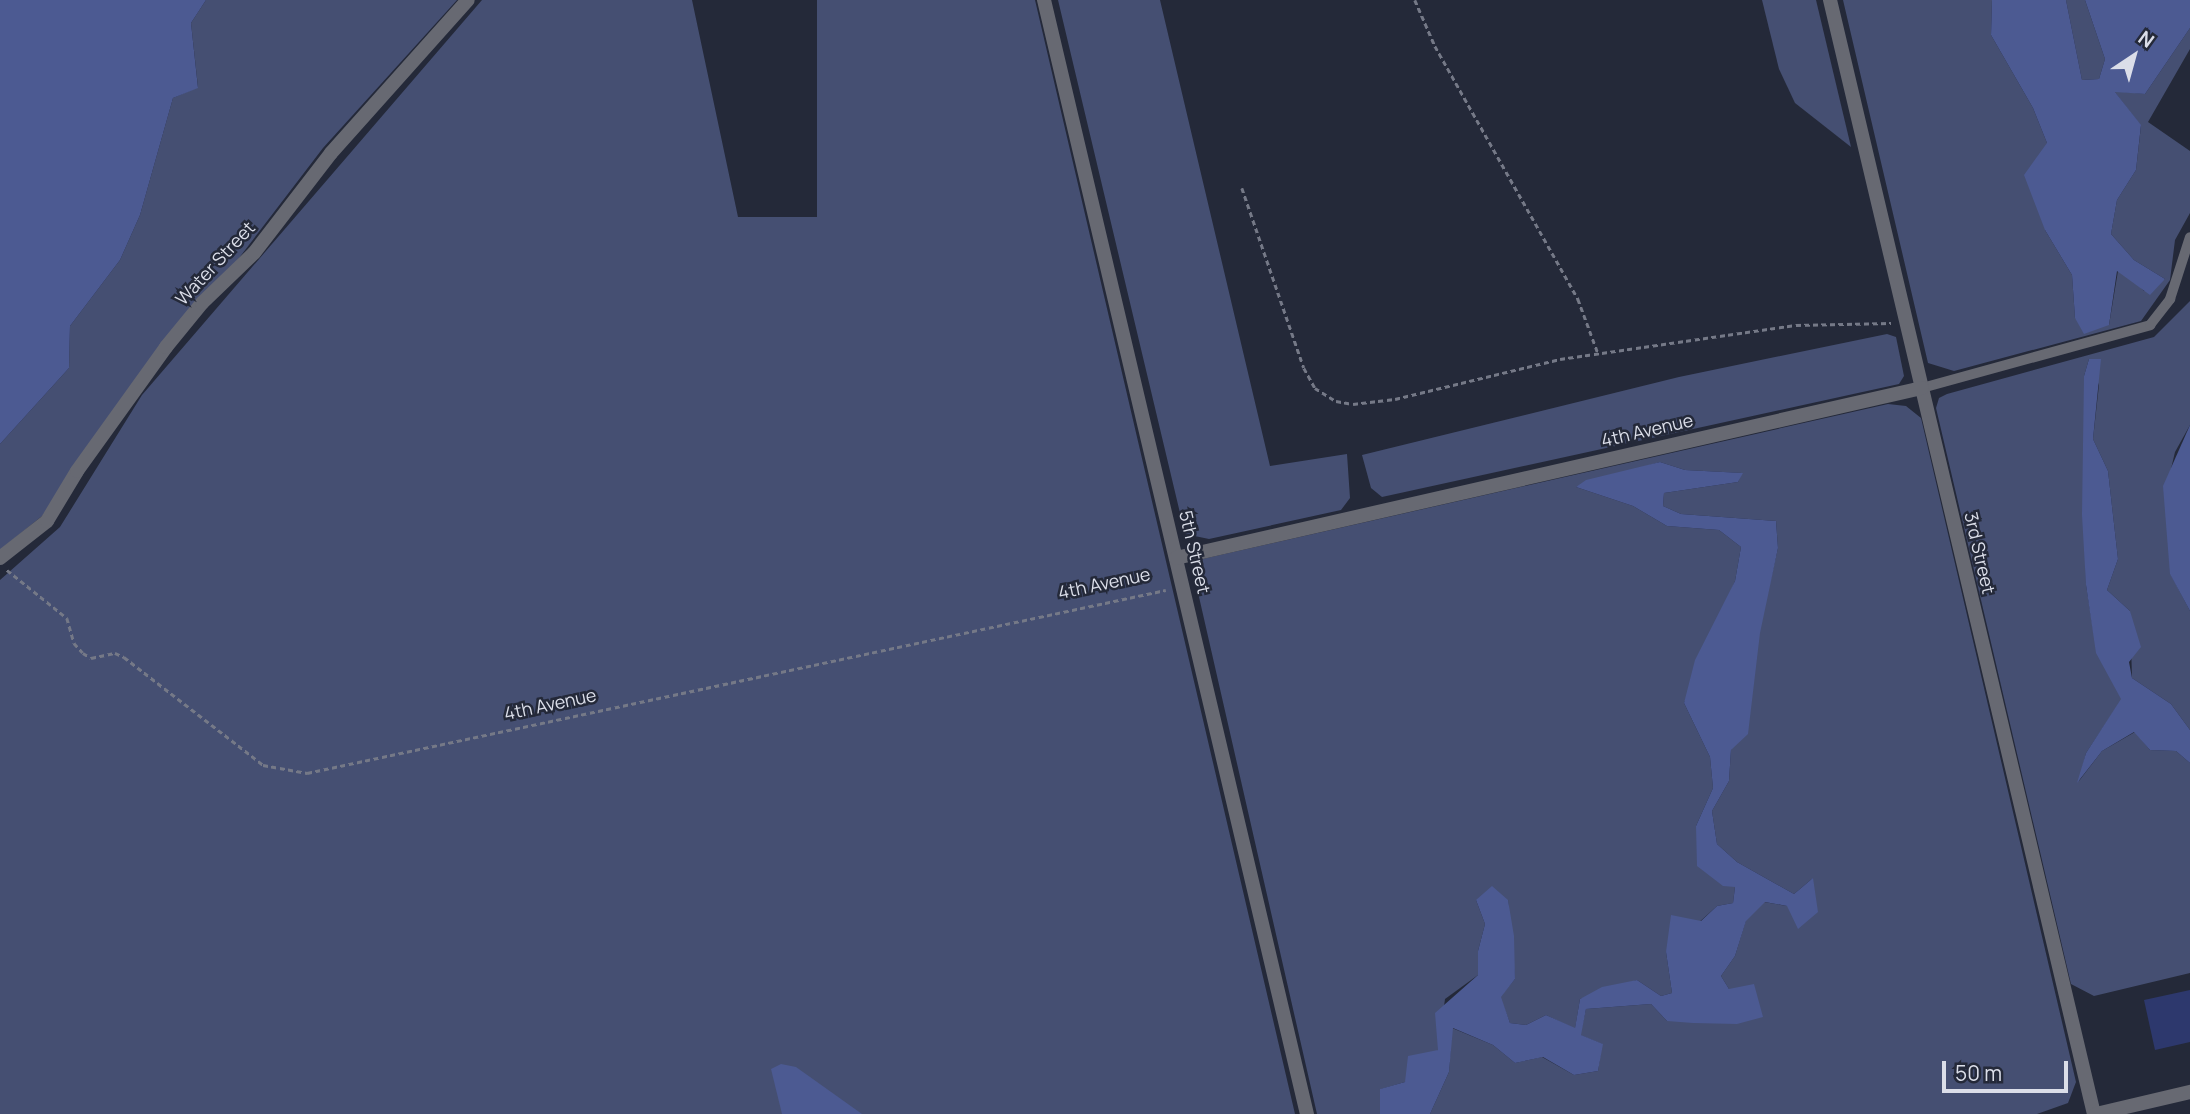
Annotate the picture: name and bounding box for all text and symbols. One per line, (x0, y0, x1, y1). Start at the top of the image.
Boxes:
north arrow (2099, 21, 2169, 91)
text: N (2133, 24, 2160, 54)
street label: Water Street (171, 217, 259, 309)
street label: 4th Avenue (1599, 409, 1695, 451)
street label: 5th Street (1175, 508, 1215, 596)
street label: 3rd Street (1960, 510, 2000, 596)
street label: 4th Avenue (1056, 563, 1152, 603)
street label: 4th Avenue (502, 684, 598, 724)
scale bar (1945, 1048, 2071, 1092)
text: 50 m (1955, 1059, 2002, 1087)

